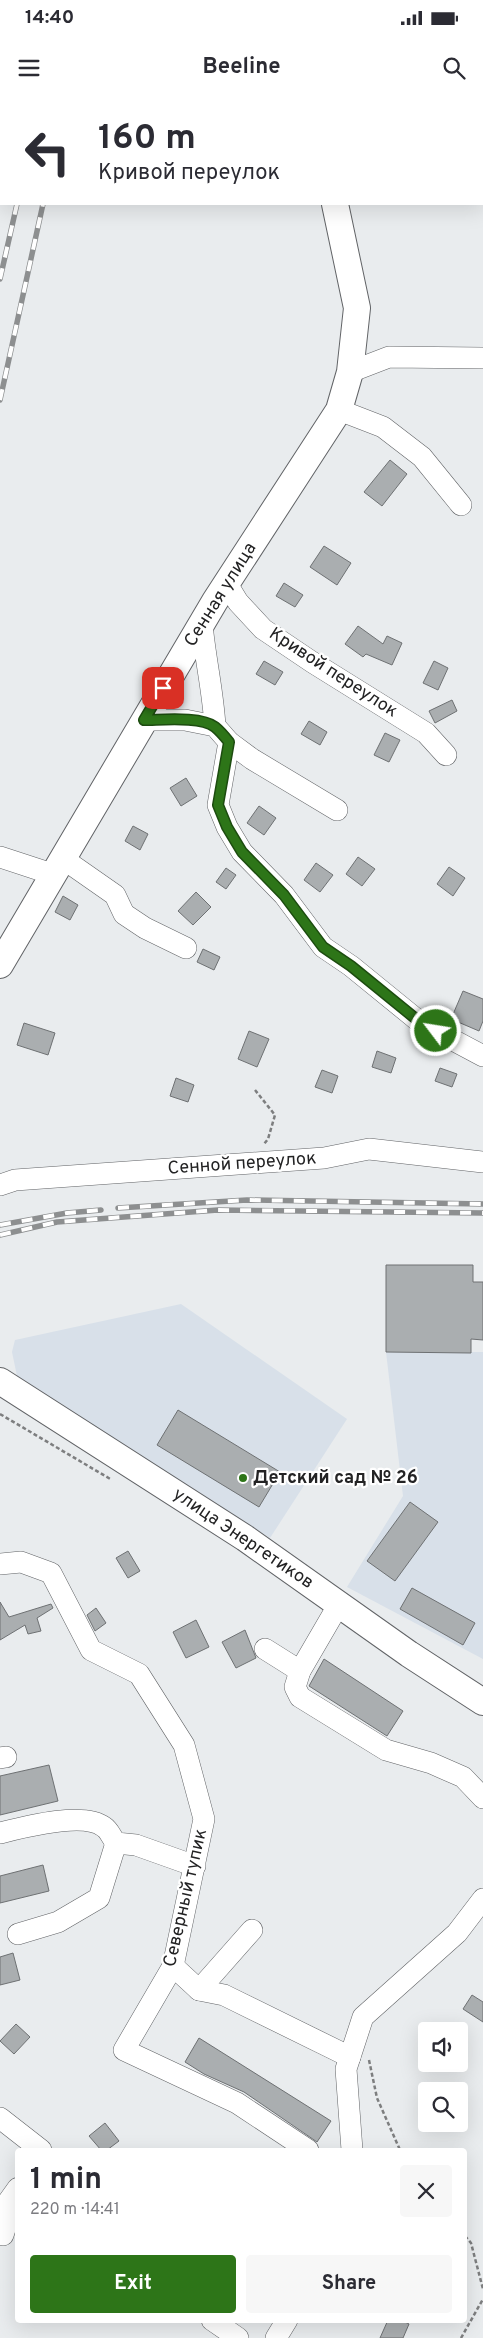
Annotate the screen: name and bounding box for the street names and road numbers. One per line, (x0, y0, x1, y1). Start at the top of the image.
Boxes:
street label: Сенная улица (180, 539, 262, 651)
street label: Кривой переулок (264, 623, 402, 723)
street label: Сенной переулок (167, 1147, 317, 1181)
street label: улица Энергетиков (168, 1483, 318, 1595)
street label: Северный тупик (159, 1827, 213, 1969)

